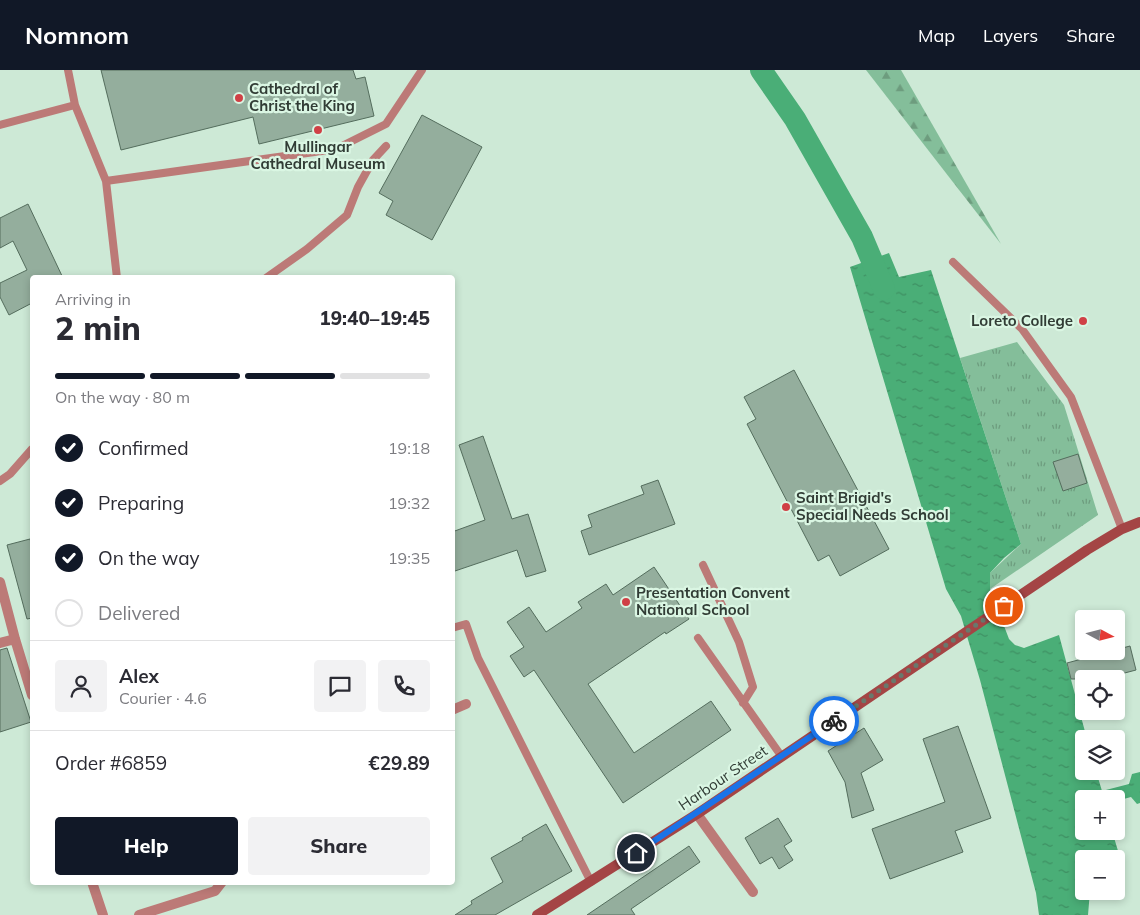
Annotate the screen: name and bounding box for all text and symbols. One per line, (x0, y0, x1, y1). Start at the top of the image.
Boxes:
text: Nomnom (25, 20, 129, 50)
text: Map (918, 24, 955, 47)
text: Layers (983, 24, 1038, 47)
text: Share (1066, 24, 1115, 47)
place label: Cathedral of Christ the King (249, 79, 355, 115)
marker: Cathedral of Christ the King (233, 92, 245, 104)
marker: Mullingar Cathedral Museum (312, 124, 324, 136)
place label: Mullingar Cathedral Museum (251, 137, 385, 173)
text: Arriving in (55, 289, 131, 309)
text: 19:40–19:45 (319, 306, 430, 330)
text: 2 min (55, 308, 141, 348)
place label: Loreto College (971, 311, 1073, 330)
marker: Loreto College (1077, 315, 1089, 327)
text: On the way · 80 m (55, 387, 190, 407)
icon: check (55, 434, 83, 462)
text: Confirmed (98, 436, 189, 460)
text: 19:18 (388, 438, 430, 458)
place label: Saint Brigid's Special Needs School (796, 488, 949, 524)
icon: check (55, 489, 83, 517)
text: Preparing (98, 491, 184, 515)
text: 19:32 (388, 493, 430, 513)
marker: Saint Brigid's Special Needs School (780, 501, 792, 513)
icon: check (55, 544, 83, 572)
text: On the way (98, 546, 200, 570)
text: 19:35 (388, 548, 430, 568)
place label: Presentation Convent National School (636, 583, 790, 619)
pin (983, 585, 1025, 627)
icon: bag (990, 592, 1018, 620)
marker: Presentation Convent National School (620, 596, 632, 608)
text: Delivered (98, 601, 180, 625)
north arrow (1075, 610, 1125, 660)
map controls (1075, 610, 1125, 900)
button: person (55, 660, 107, 712)
button: chat (314, 660, 366, 712)
button: phone (378, 660, 430, 712)
text: Alex (119, 664, 159, 688)
button: locate (1075, 670, 1125, 720)
text: Courier · 4.6 (119, 688, 207, 708)
courier (809, 696, 859, 746)
icon: bike (820, 707, 848, 735)
button: layers (1075, 730, 1125, 780)
street label: Harbour Street (675, 741, 771, 814)
text: Order #6859 (55, 751, 167, 775)
text: €29.89 (368, 751, 430, 775)
button: + (1075, 790, 1125, 840)
button: Help (55, 817, 238, 875)
button: Share (248, 817, 430, 875)
pin (615, 832, 657, 874)
icon: home (622, 839, 650, 867)
button: − (1075, 850, 1125, 900)

